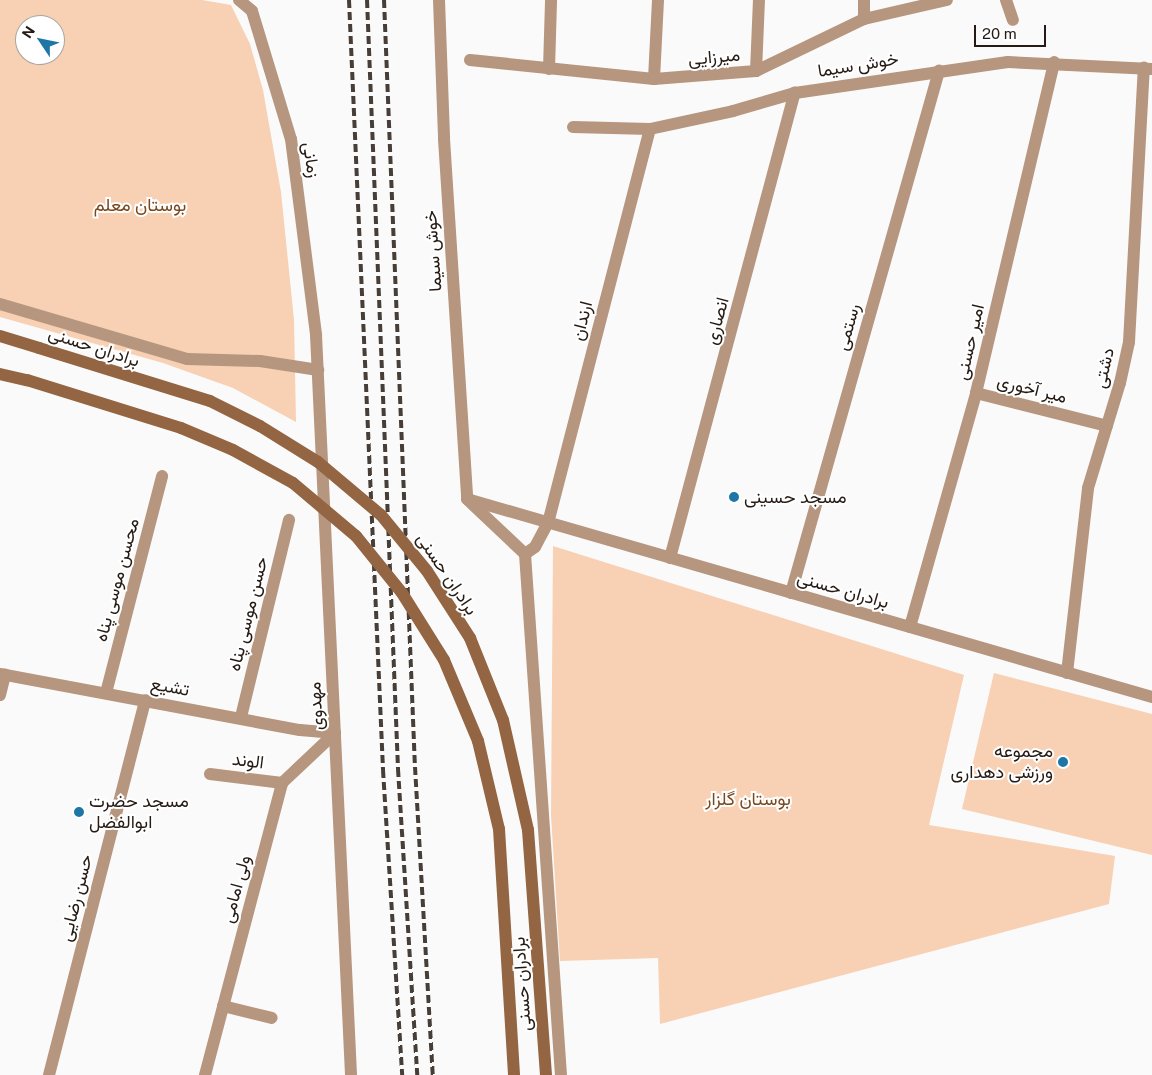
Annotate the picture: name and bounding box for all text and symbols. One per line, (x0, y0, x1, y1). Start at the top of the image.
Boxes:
north arrow (15, 15, 65, 65)
scale bar (977, 15, 1050, 47)
text: N (19, 23, 38, 41)
text: 20 m (982, 25, 1017, 42)
street label: میرزایی (687, 44, 741, 70)
street label: خوش سیما (816, 48, 900, 82)
street label: زمانی (298, 141, 324, 179)
park label: بوستان معلم (94, 194, 186, 216)
street label: خوش سیما (419, 210, 447, 292)
street label: انصاری (700, 295, 734, 347)
street label: ارندان (567, 299, 597, 343)
street label: رستمی (831, 301, 865, 353)
street label: امیر حسنی (951, 302, 989, 382)
street label: برادران حسنی (46, 322, 142, 372)
street label: دشتی (1089, 346, 1119, 390)
street label: میر آخوری (995, 370, 1069, 408)
place label: مسجد حسینی (744, 486, 847, 508)
marker: مسجد حسینی (728, 491, 740, 503)
street label: محسن موسی پناه (90, 516, 144, 644)
street label: برادران حسنی (412, 529, 482, 619)
street label: حسن موسی پناه (223, 555, 273, 673)
street label: برادران حسنی (795, 567, 891, 613)
street label: تشیع (149, 673, 191, 701)
street label: مهدوی (304, 681, 328, 731)
place label: مجموعه ورزشی دهداری (950, 741, 1053, 784)
street label: الوند (231, 748, 265, 774)
marker: مجموعه ورزشی دهداری (1057, 756, 1069, 768)
park label: بوستان گلزار (705, 788, 791, 810)
place label: مسجد حضرت ابوالفضل (89, 791, 189, 834)
marker: مسجد حضرت ابوالفضل (73, 806, 85, 818)
street label: حسن رضایی (55, 852, 97, 944)
street label: ولی امامی (217, 853, 255, 925)
street label: برادران حسنی (508, 936, 536, 1032)

